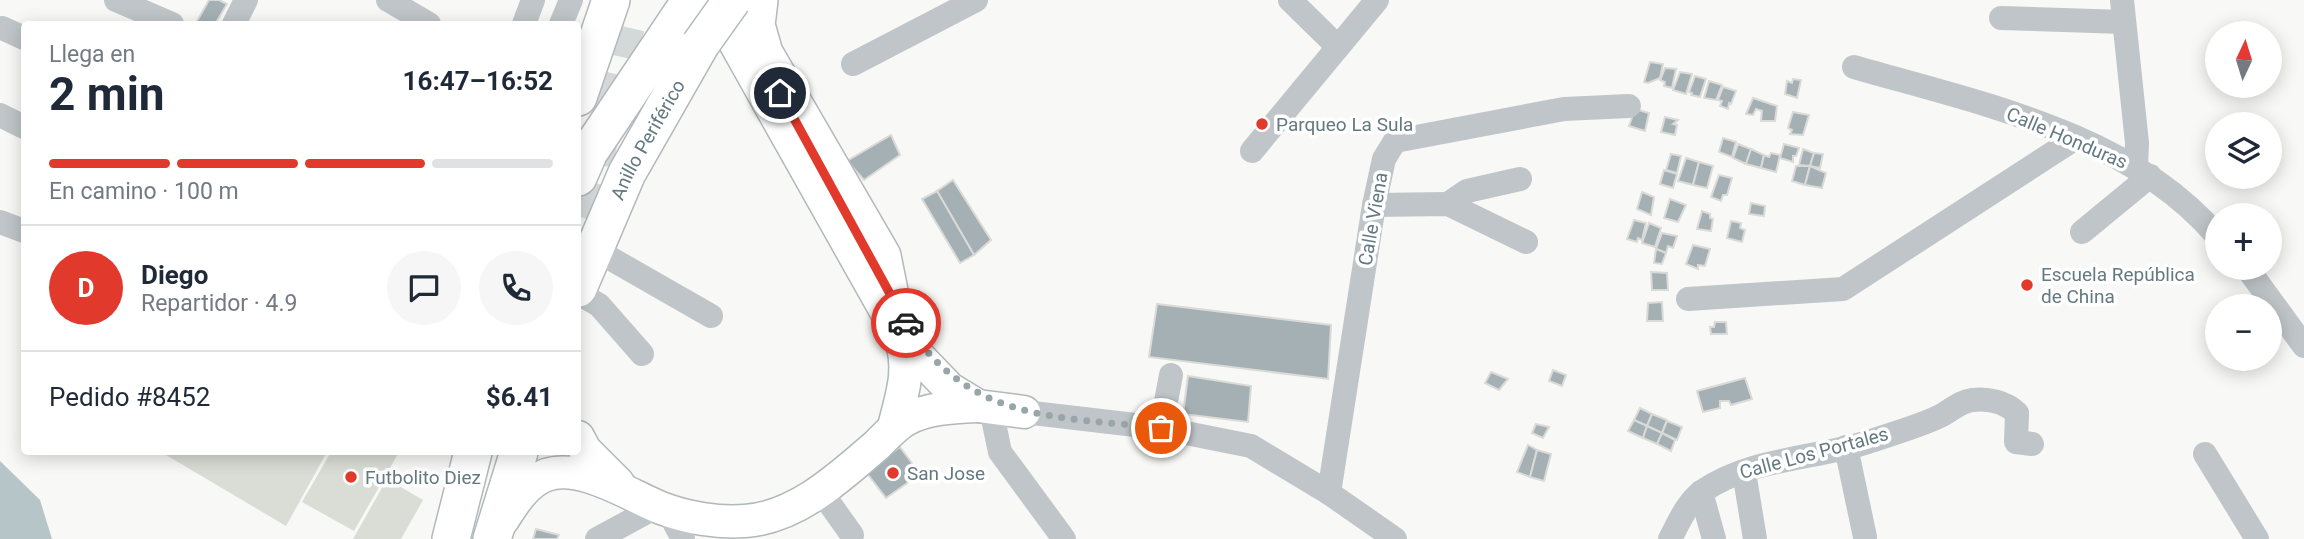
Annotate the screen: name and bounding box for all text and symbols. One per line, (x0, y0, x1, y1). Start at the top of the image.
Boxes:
north arrow (2205, 21, 2282, 98)
map controls (2205, 21, 2282, 371)
text: Llega en (49, 41, 135, 68)
pin (750, 63, 810, 123)
text: 16:47–16:52 (403, 66, 553, 96)
text: 2 min (49, 67, 165, 121)
icon: home (761, 74, 799, 112)
street label: Anillo Periférico (605, 75, 689, 203)
street label: Calle Honduras (2003, 102, 2131, 174)
button: layers (2205, 112, 2282, 189)
place label: Parqueo La Sula (1276, 113, 1413, 136)
marker: Parqueo La Sula (1254, 116, 1270, 132)
street label: Calle Viena (1353, 171, 1393, 267)
text: En camino · 100 m (49, 178, 239, 205)
button: + (2205, 203, 2282, 280)
button: chat (387, 251, 461, 325)
button: phone (479, 251, 553, 325)
text: Diego (141, 260, 208, 290)
place label: Escuela República de China (2041, 263, 2195, 308)
text: D (78, 273, 94, 303)
marker: Escuela República de China (2019, 277, 2035, 293)
courier (871, 288, 941, 358)
text: Repartidor · 4.9 (141, 290, 298, 317)
button: − (2205, 294, 2282, 371)
icon: car (887, 304, 925, 342)
text: Pedido #8452 (49, 382, 210, 412)
text: $6.41 (486, 382, 553, 412)
pin (1131, 398, 1191, 458)
icon: bag (1142, 409, 1180, 447)
street label: Calle Los Portales (1737, 422, 1891, 484)
place label: San Jose (907, 462, 985, 485)
marker: San Jose (885, 465, 901, 481)
place label: Futbolito Diez (365, 466, 481, 489)
marker: Futbolito Diez (343, 469, 359, 485)

